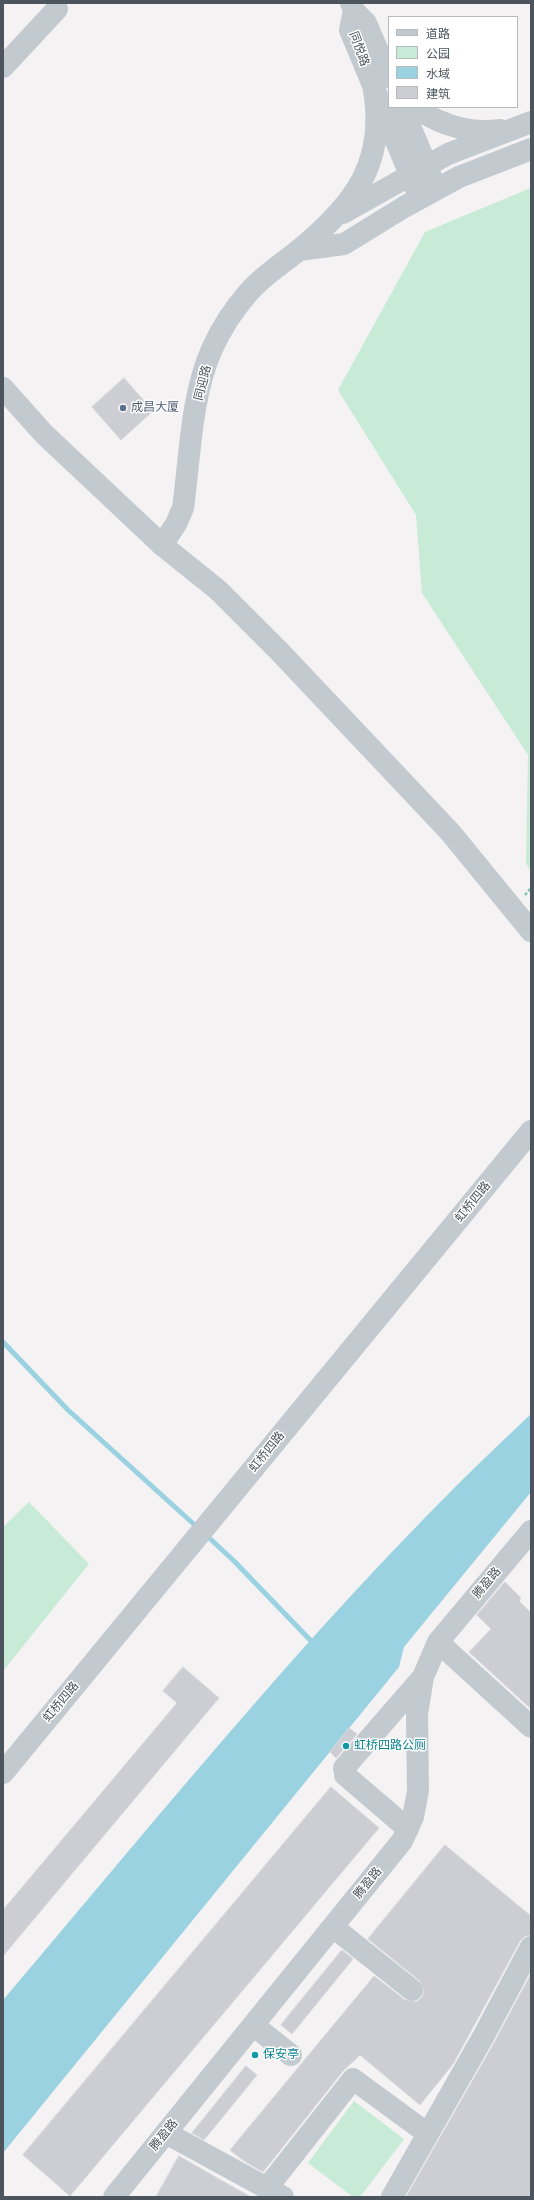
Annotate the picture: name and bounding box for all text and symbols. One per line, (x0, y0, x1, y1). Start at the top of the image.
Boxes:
legend (388, 16, 518, 108)
text: 道路 (426, 26, 450, 41)
street label: 同悦路 (346, 30, 372, 68)
text: 公园 (426, 46, 450, 61)
text: 水域 (426, 66, 450, 81)
text: 建筑 (426, 86, 450, 101)
street label: 同迎路 (192, 364, 214, 402)
place label: 成昌大厦 (131, 401, 179, 415)
marker: 成昌大厦 (118, 403, 128, 413)
street label: 虹桥四路 (452, 1179, 494, 1225)
street label: 虹桥四路 (246, 1429, 288, 1475)
street label: 腾盈路 (470, 1565, 504, 1601)
street label: 虹桥四路 (40, 1679, 82, 1725)
place label: 虹桥四路公厕 (354, 1739, 426, 1753)
marker: 虹桥四路公厕 (341, 1741, 351, 1751)
street label: 腾盈路 (351, 1864, 385, 1902)
place label: 保安亭 (263, 2048, 299, 2062)
marker: 保安亭 (250, 2050, 260, 2060)
street label: 腾盈路 (147, 2116, 181, 2154)

